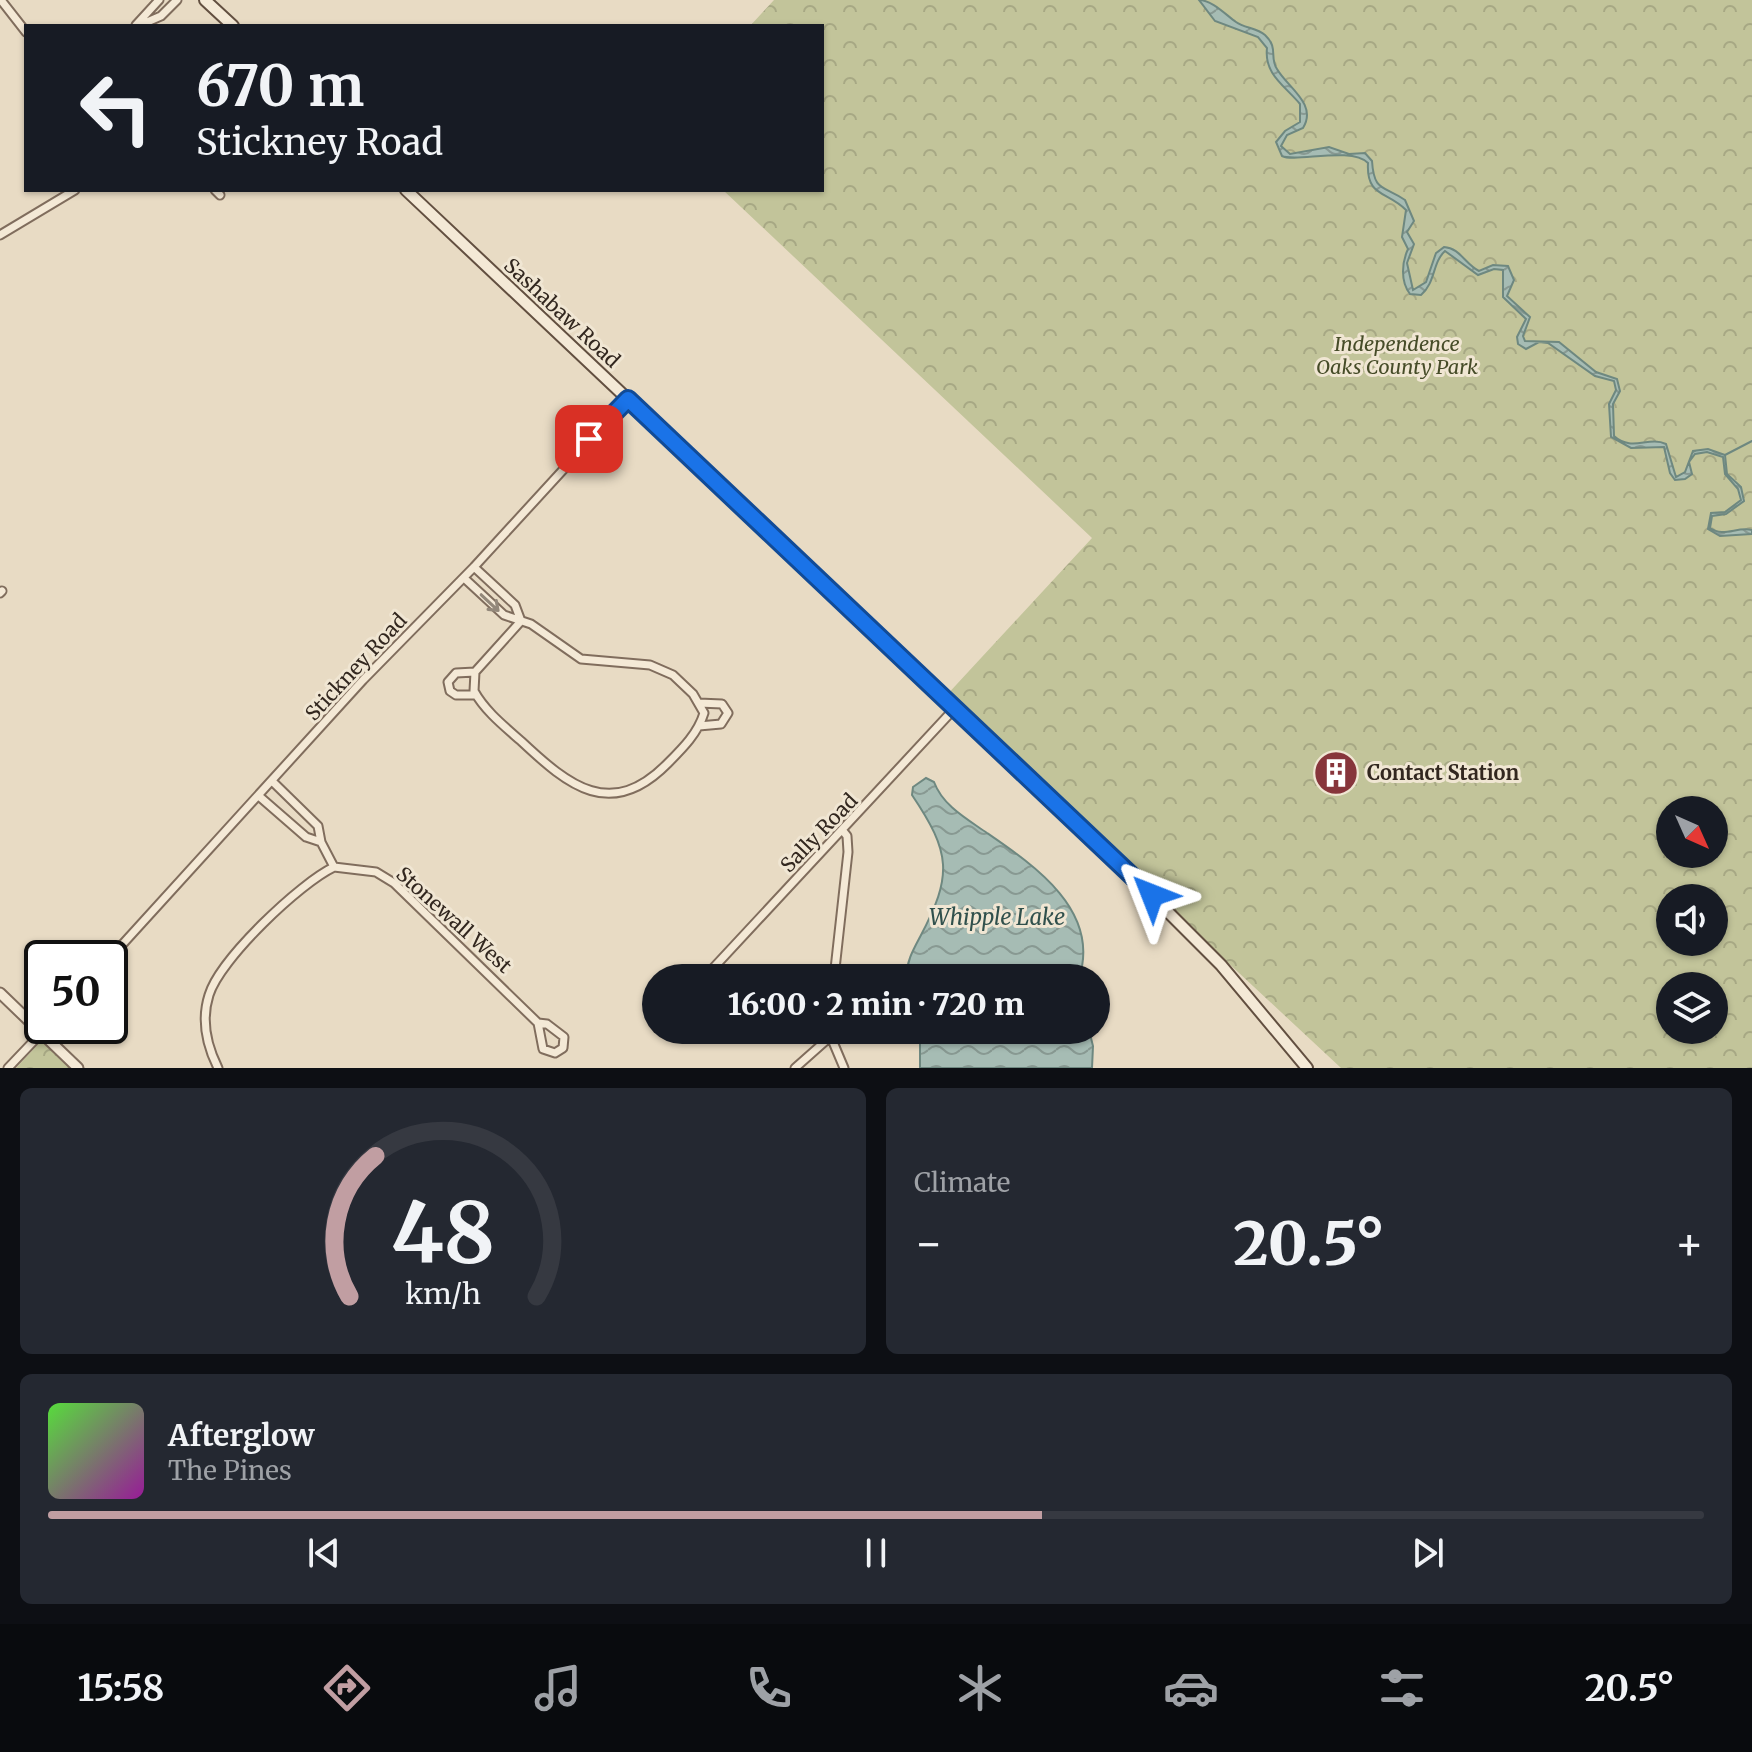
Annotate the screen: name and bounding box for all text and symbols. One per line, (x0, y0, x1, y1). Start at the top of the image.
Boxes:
text: 670 m (196, 51, 364, 121)
icon: left (64, 56, 168, 160)
text: Stickney Road (196, 120, 443, 165)
street label: Sashabaw Road (499, 253, 625, 373)
park label: Independence Oaks County Park (1316, 331, 1478, 379)
pin (555, 405, 623, 473)
icon: arrive (567, 417, 611, 461)
one-way arrow (480, 593, 500, 611)
street label: Stickney Road (300, 608, 412, 725)
building icon: Contact Station (1312, 749, 1360, 797)
place label: Contact Station (1367, 760, 1519, 785)
street label: Sally Road (775, 788, 862, 877)
north arrow (1656, 796, 1728, 868)
map controls (1656, 796, 1728, 1044)
position arrow (1110, 853, 1194, 937)
street label: Stonewall West (391, 861, 517, 978)
button: sound (1656, 884, 1728, 956)
water label: Whipple Lake (929, 903, 1065, 931)
speed limit sign: 50 (24, 940, 128, 1044)
button: layers (1656, 972, 1728, 1044)
text: 16:00 · 2 min · 720 m (728, 985, 1024, 1023)
text: Climate (914, 1166, 1010, 1199)
text: 48 (391, 1181, 495, 1286)
text: 20.5° (1233, 1206, 1385, 1281)
text: − (914, 1216, 943, 1271)
text: + (1675, 1216, 1704, 1271)
text: km/h (405, 1276, 481, 1312)
text: Afterglow (168, 1416, 315, 1454)
text: The Pines (168, 1454, 292, 1487)
icon: previous (302, 1531, 346, 1575)
icon: pause (854, 1531, 898, 1575)
icon: next (1406, 1531, 1450, 1575)
icon: directions (319, 1660, 375, 1716)
icon: music (530, 1660, 586, 1716)
icon: phone (741, 1660, 797, 1716)
icon: climate (952, 1660, 1008, 1716)
icon: car (1163, 1660, 1219, 1716)
icon: filters (1374, 1660, 1430, 1716)
text: 15:58 (77, 1666, 164, 1711)
text: 20.5° (1585, 1666, 1675, 1711)

